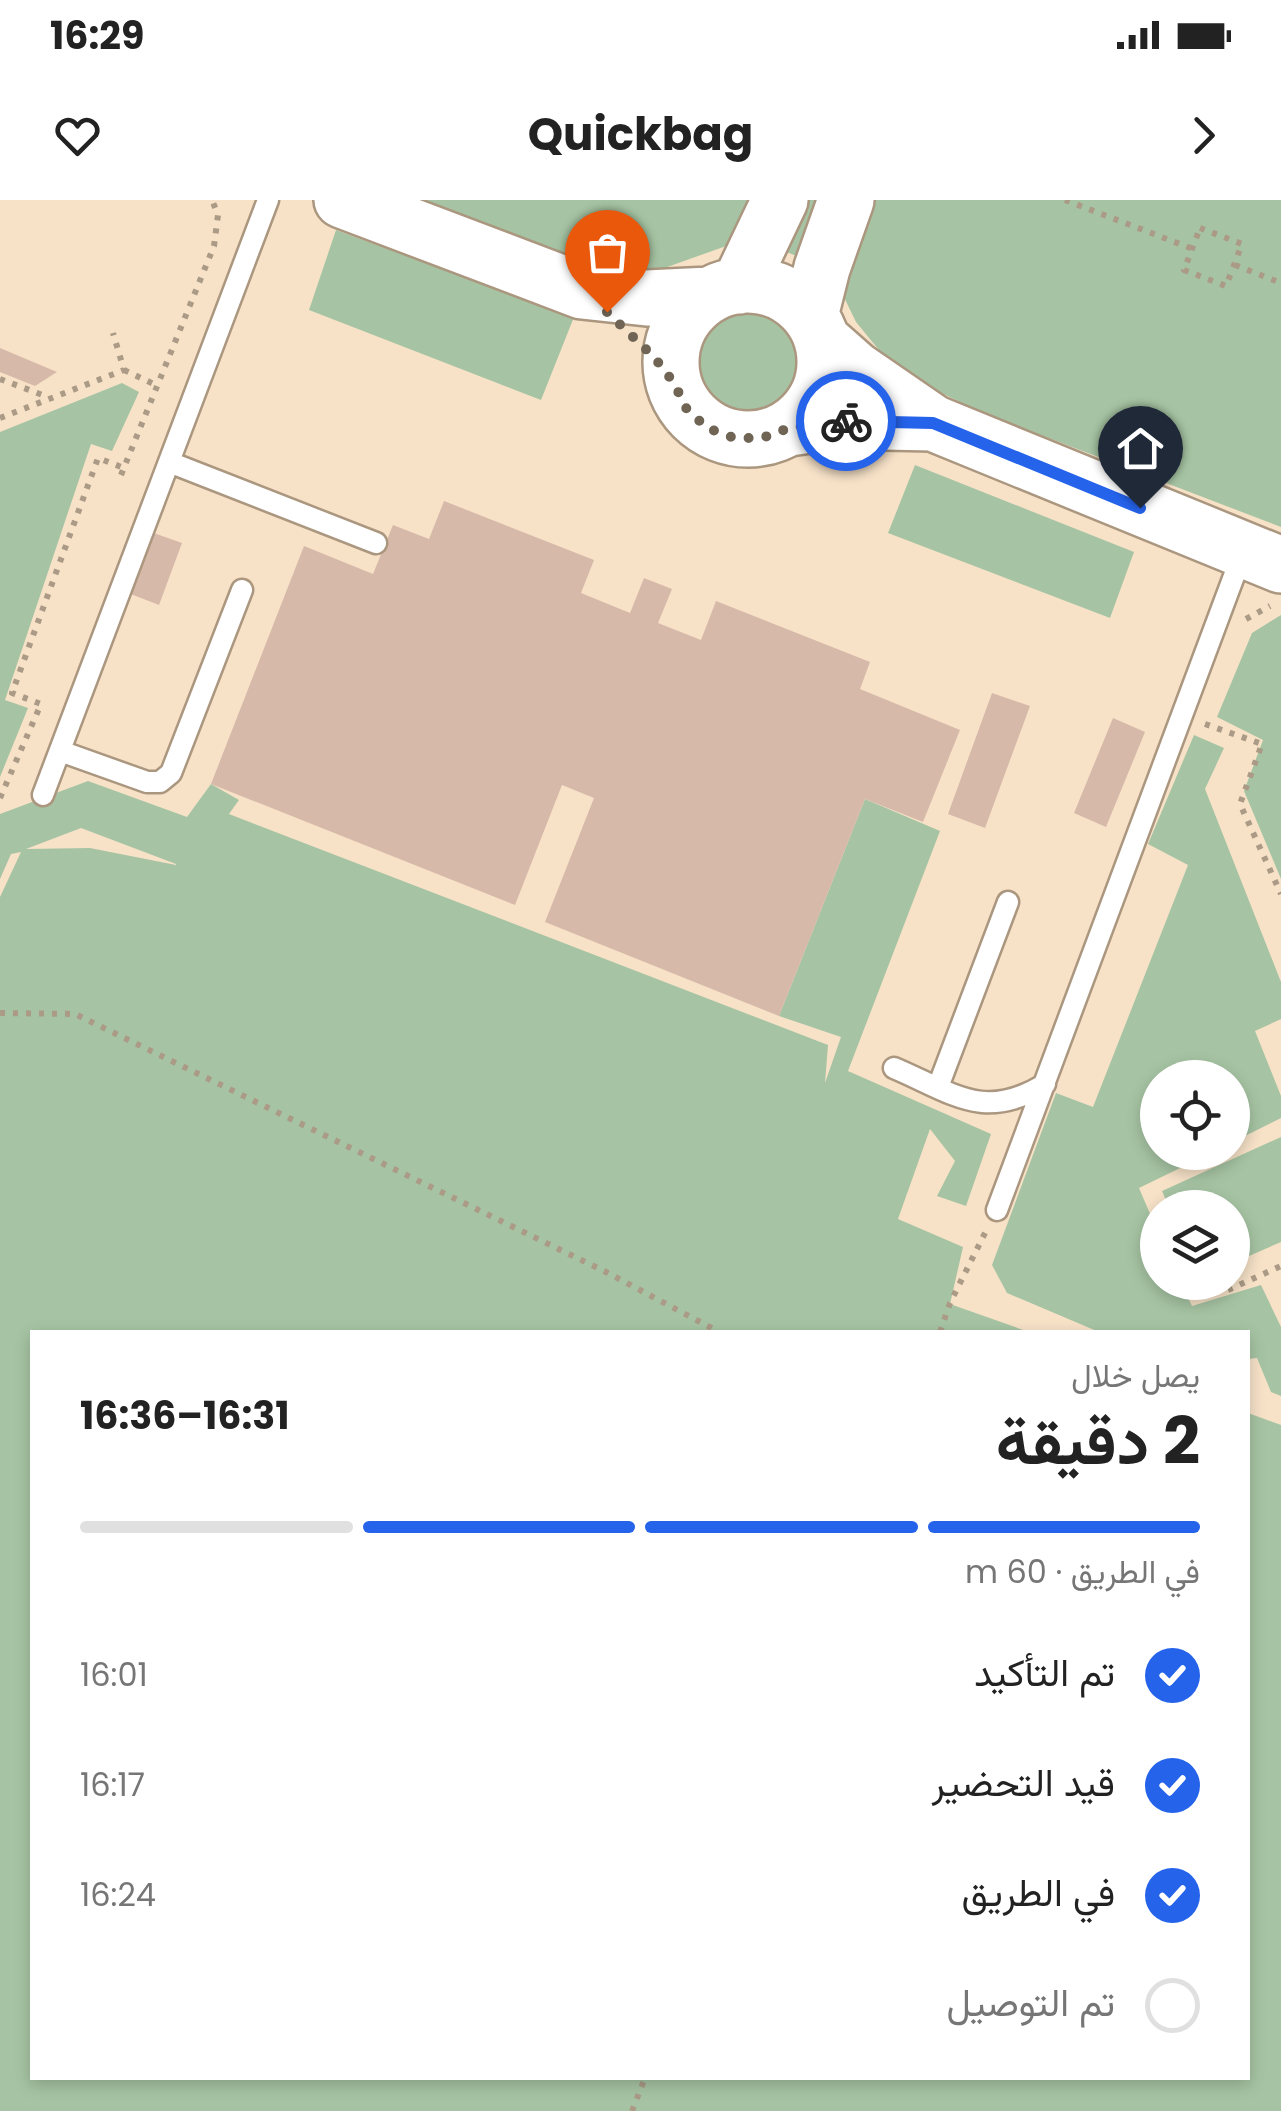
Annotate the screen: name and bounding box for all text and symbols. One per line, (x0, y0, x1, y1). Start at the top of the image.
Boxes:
text: 16:29 (50, 9, 144, 62)
text: Quickbag (528, 103, 753, 166)
icon: heart (50, 108, 105, 163)
icon: forward (1176, 108, 1231, 163)
pin (565, 210, 650, 313)
icon: bag (580, 225, 635, 280)
courier (796, 371, 896, 471)
icon: bike (819, 394, 874, 449)
pin (1098, 406, 1183, 509)
icon: home (1113, 421, 1168, 476)
map controls (1140, 1060, 1250, 1300)
button: locate (1140, 1060, 1250, 1170)
button: layers (1140, 1190, 1250, 1300)
text: يصل خلال (1071, 1353, 1200, 1398)
text: 16:31–16:36 (80, 1389, 289, 1442)
text: 2 دقيقة (996, 1396, 1200, 1487)
text: في الطريق · 60 m (965, 1549, 1200, 1594)
text: تم التأكيد (974, 1646, 1115, 1699)
icon: check (1145, 1648, 1200, 1703)
text: 16:01 (80, 1652, 148, 1697)
text: قيد التحضير (932, 1756, 1115, 1809)
icon: check (1145, 1758, 1200, 1813)
text: 16:17 (80, 1762, 145, 1807)
text: في الطريق (962, 1866, 1115, 1919)
icon: check (1145, 1868, 1200, 1923)
text: 16:24 (80, 1872, 156, 1917)
text: تم التوصيل (947, 1976, 1115, 2029)

